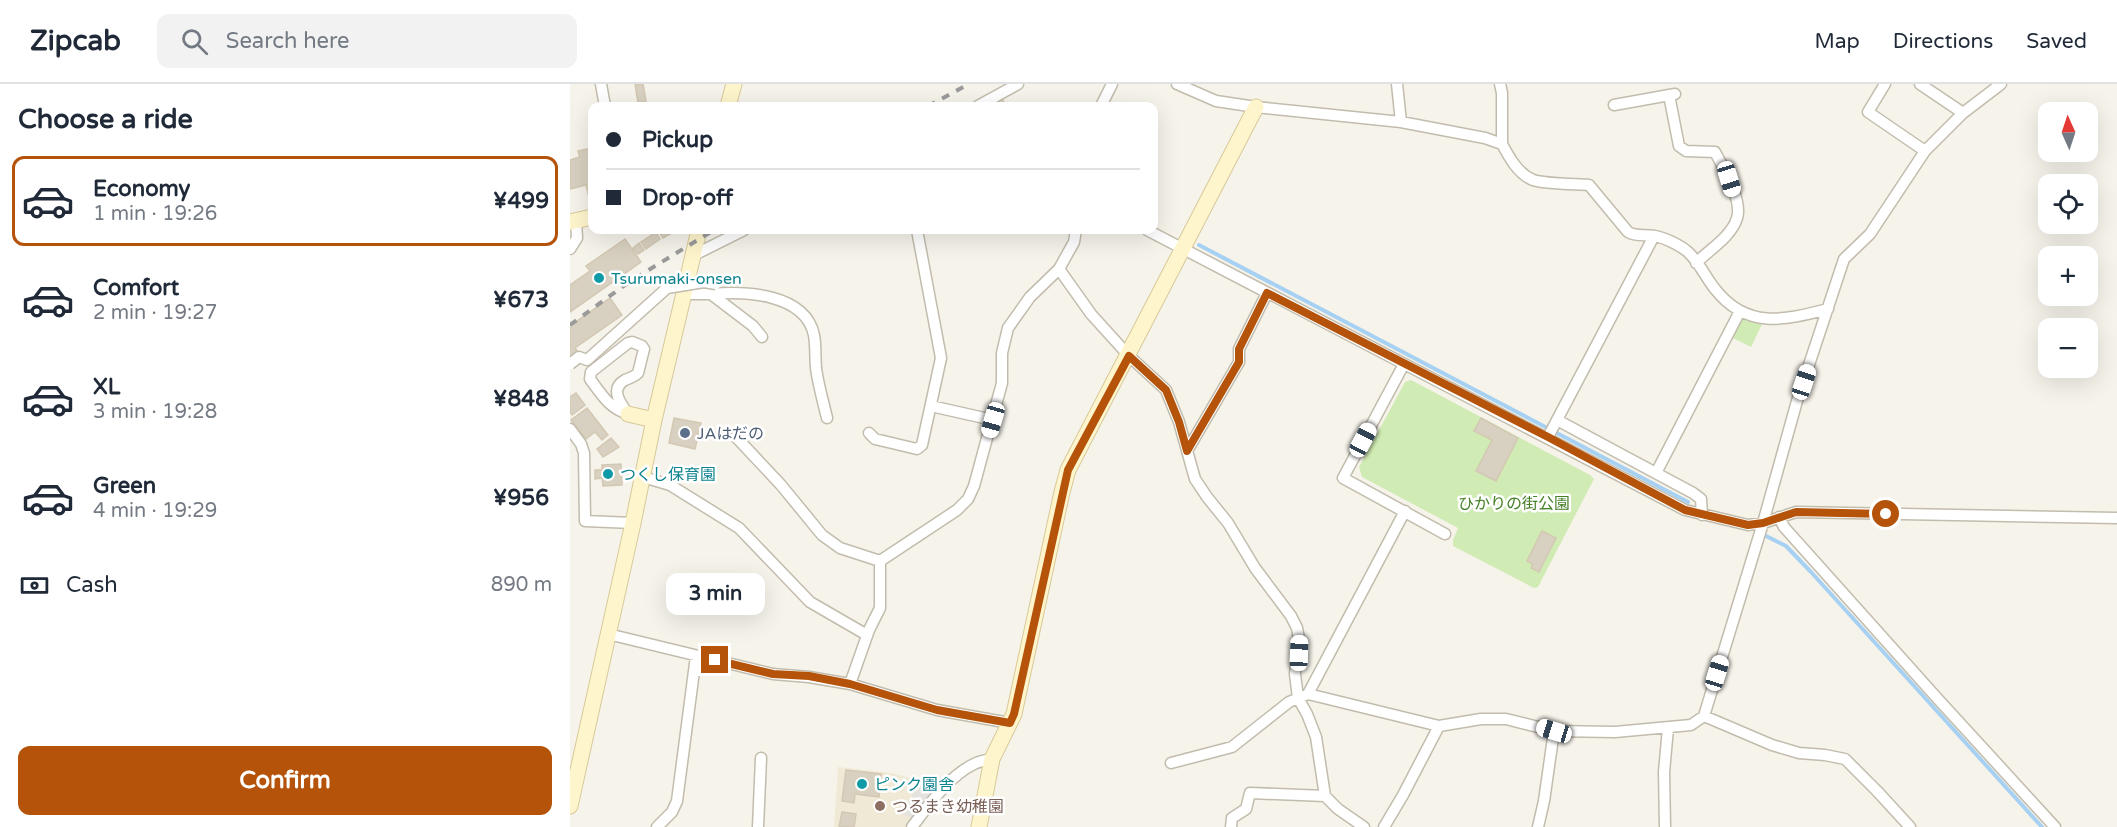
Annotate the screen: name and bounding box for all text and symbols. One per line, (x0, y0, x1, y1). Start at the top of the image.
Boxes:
search box (157, 14, 577, 68)
text: Zipcab (30, 24, 121, 58)
icon: search (178, 25, 211, 58)
text: Search here (226, 28, 350, 54)
text: Map (1814, 29, 1860, 54)
text: Directions (1893, 29, 1993, 54)
text: Saved (2026, 29, 2087, 54)
north arrow (2038, 102, 2098, 162)
map controls (2038, 102, 2098, 378)
text: Choose a ride (18, 103, 193, 136)
text: Pickup (642, 127, 713, 153)
car (1715, 159, 1743, 199)
icon: car (21, 174, 75, 228)
button: locate (2038, 174, 2098, 234)
text: Economy (93, 176, 190, 202)
text: Drop-off (642, 185, 733, 211)
text: ¥499 (493, 188, 549, 214)
text: 1 min · 19:26 (93, 202, 217, 226)
button: + (2038, 246, 2098, 306)
place label: Tsurumaki-onsen (611, 269, 742, 289)
marker: Tsurumaki-onsen (592, 271, 606, 285)
icon: car (21, 273, 75, 327)
text: Comfort (93, 275, 179, 301)
text: ¥673 (493, 287, 549, 313)
text: 2 min · 19:27 (93, 301, 217, 325)
button: − (2038, 318, 2098, 378)
car (1790, 362, 1818, 402)
icon: car (21, 372, 75, 426)
text: XL (93, 374, 120, 400)
text: ¥848 (493, 386, 549, 412)
text: 3 min · 19:28 (93, 400, 217, 424)
car (979, 400, 1007, 440)
car (1347, 420, 1379, 460)
place label: JAはだの (697, 424, 764, 444)
marker: JAはだの (678, 426, 692, 440)
place label: つくし保育園 (620, 465, 716, 485)
marker: つくし保育園 (601, 467, 615, 481)
icon: car (21, 471, 75, 525)
text: Green (93, 473, 156, 499)
text: ¥956 (493, 485, 549, 511)
park label: ひかりの街公園 (1458, 494, 1570, 514)
text: 4 min · 19:29 (93, 499, 217, 523)
route start (1872, 500, 1899, 527)
icon: cash (18, 569, 51, 602)
text: Cash (66, 572, 118, 598)
text: 890 m (491, 573, 552, 597)
callout: 3 min (666, 573, 765, 615)
text: 3 min (689, 582, 742, 606)
car (1289, 635, 1309, 671)
route end (701, 646, 728, 673)
car (1703, 653, 1731, 693)
car (1534, 717, 1574, 745)
button: Confirm (18, 746, 552, 815)
place label: ピンク園舎 (874, 775, 954, 795)
marker: ピンク園舎 (855, 777, 869, 791)
place label: つるまき幼稚園 (892, 797, 1004, 817)
marker: つるまき幼稚園 (873, 799, 887, 813)

